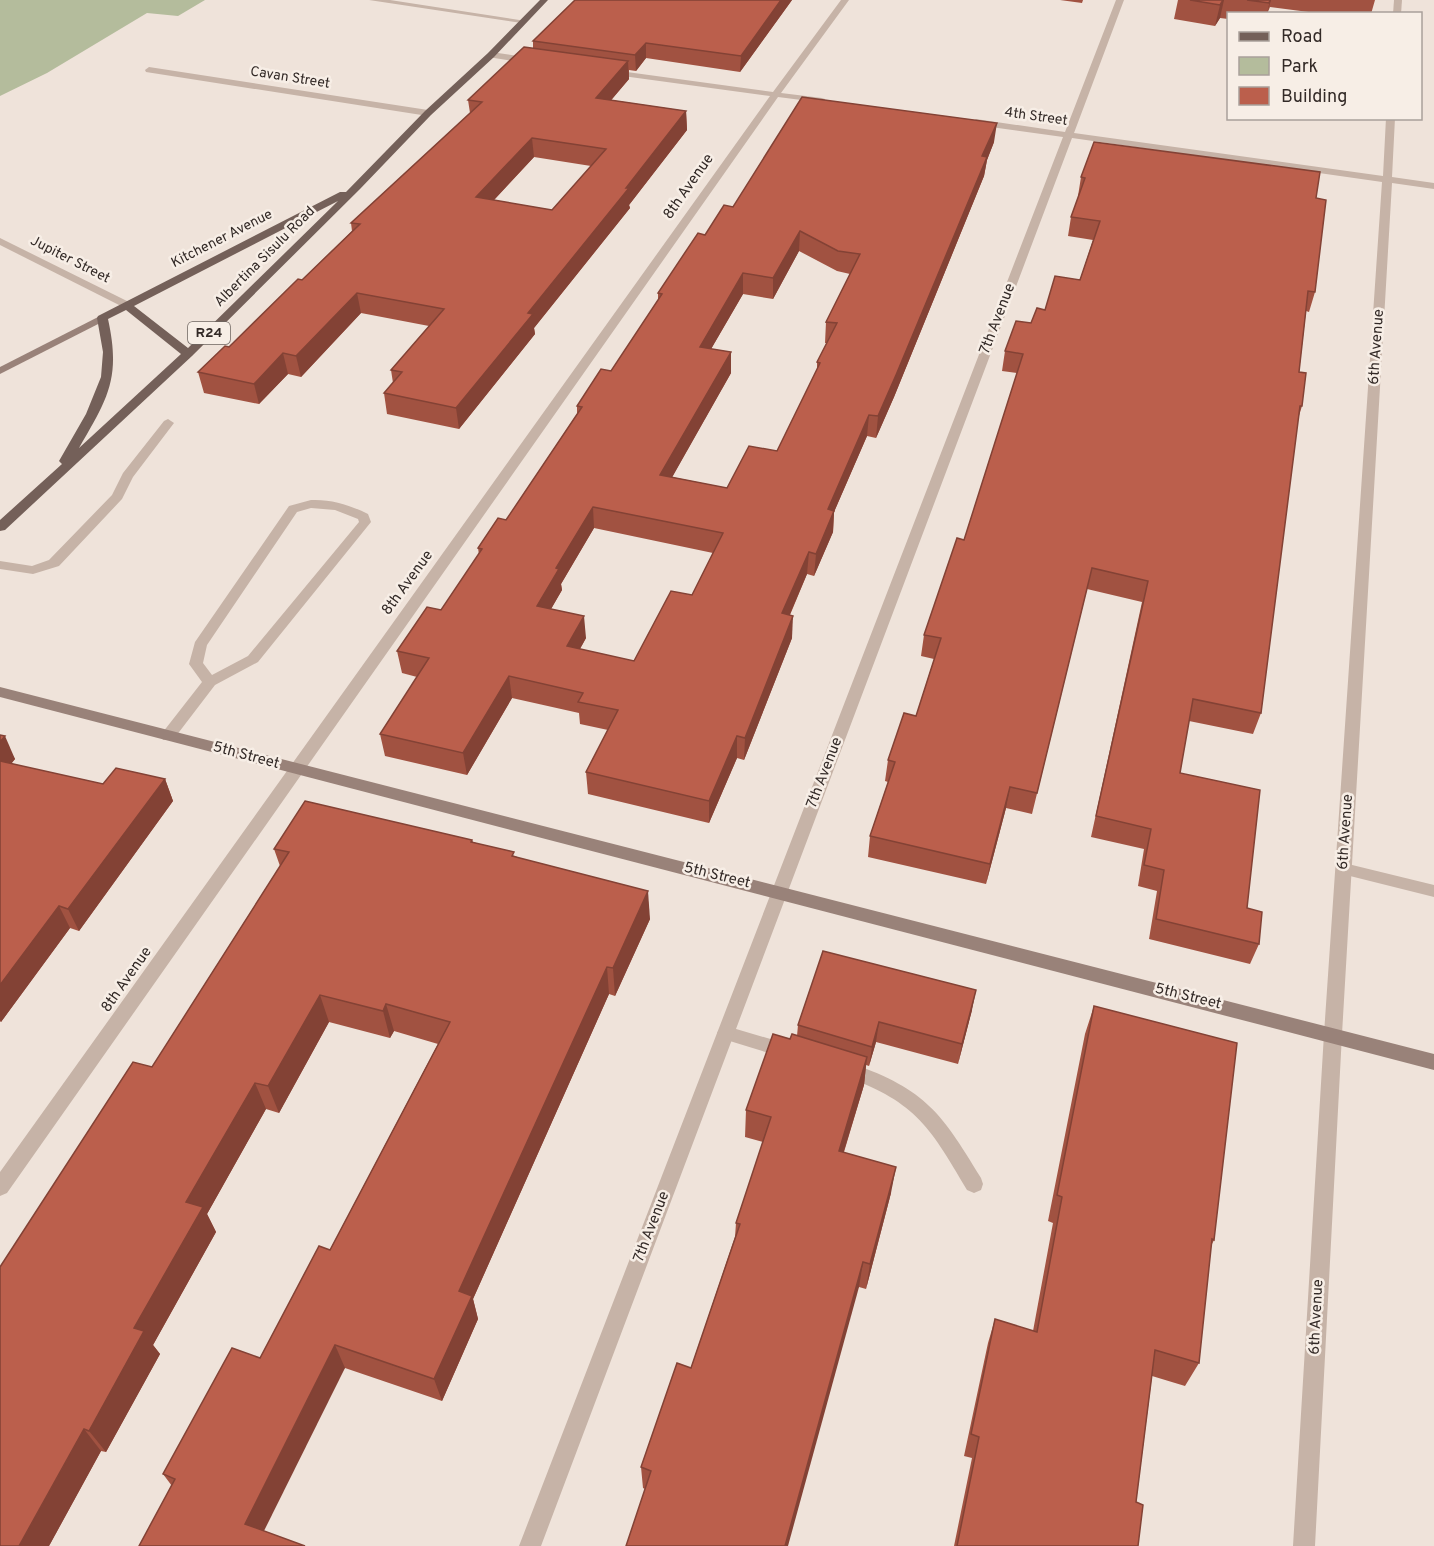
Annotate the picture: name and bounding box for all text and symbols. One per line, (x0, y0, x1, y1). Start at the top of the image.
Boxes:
legend (1227, 12, 1422, 120)
text: Road (1281, 26, 1323, 49)
text: Park (1281, 56, 1318, 79)
street label: Cavan Street (249, 63, 331, 93)
text: Building (1281, 86, 1347, 109)
street label: 4th Street (1003, 104, 1069, 130)
street label: 8th Avenue (659, 151, 719, 223)
street label: Albertina Sisulu Road (211, 203, 319, 311)
street label: Kitchener Avenue (168, 206, 276, 272)
street label: Jupiter Street (27, 233, 113, 287)
street label: 7th Avenue (976, 281, 1020, 357)
street label: 6th Avenue (1365, 309, 1389, 385)
road number: R24 (188, 322, 230, 344)
street label: 8th Avenue (378, 547, 438, 619)
street label: 7th Avenue (803, 735, 847, 811)
street label: 5th Street (211, 738, 281, 774)
street label: 6th Avenue (1334, 794, 1358, 870)
street label: 5th Street (682, 859, 752, 893)
street label: 8th Avenue (97, 944, 157, 1016)
street label: 5th Street (1153, 980, 1223, 1014)
street label: 7th Avenue (630, 1189, 674, 1265)
street label: 6th Avenue (1306, 1279, 1328, 1355)

